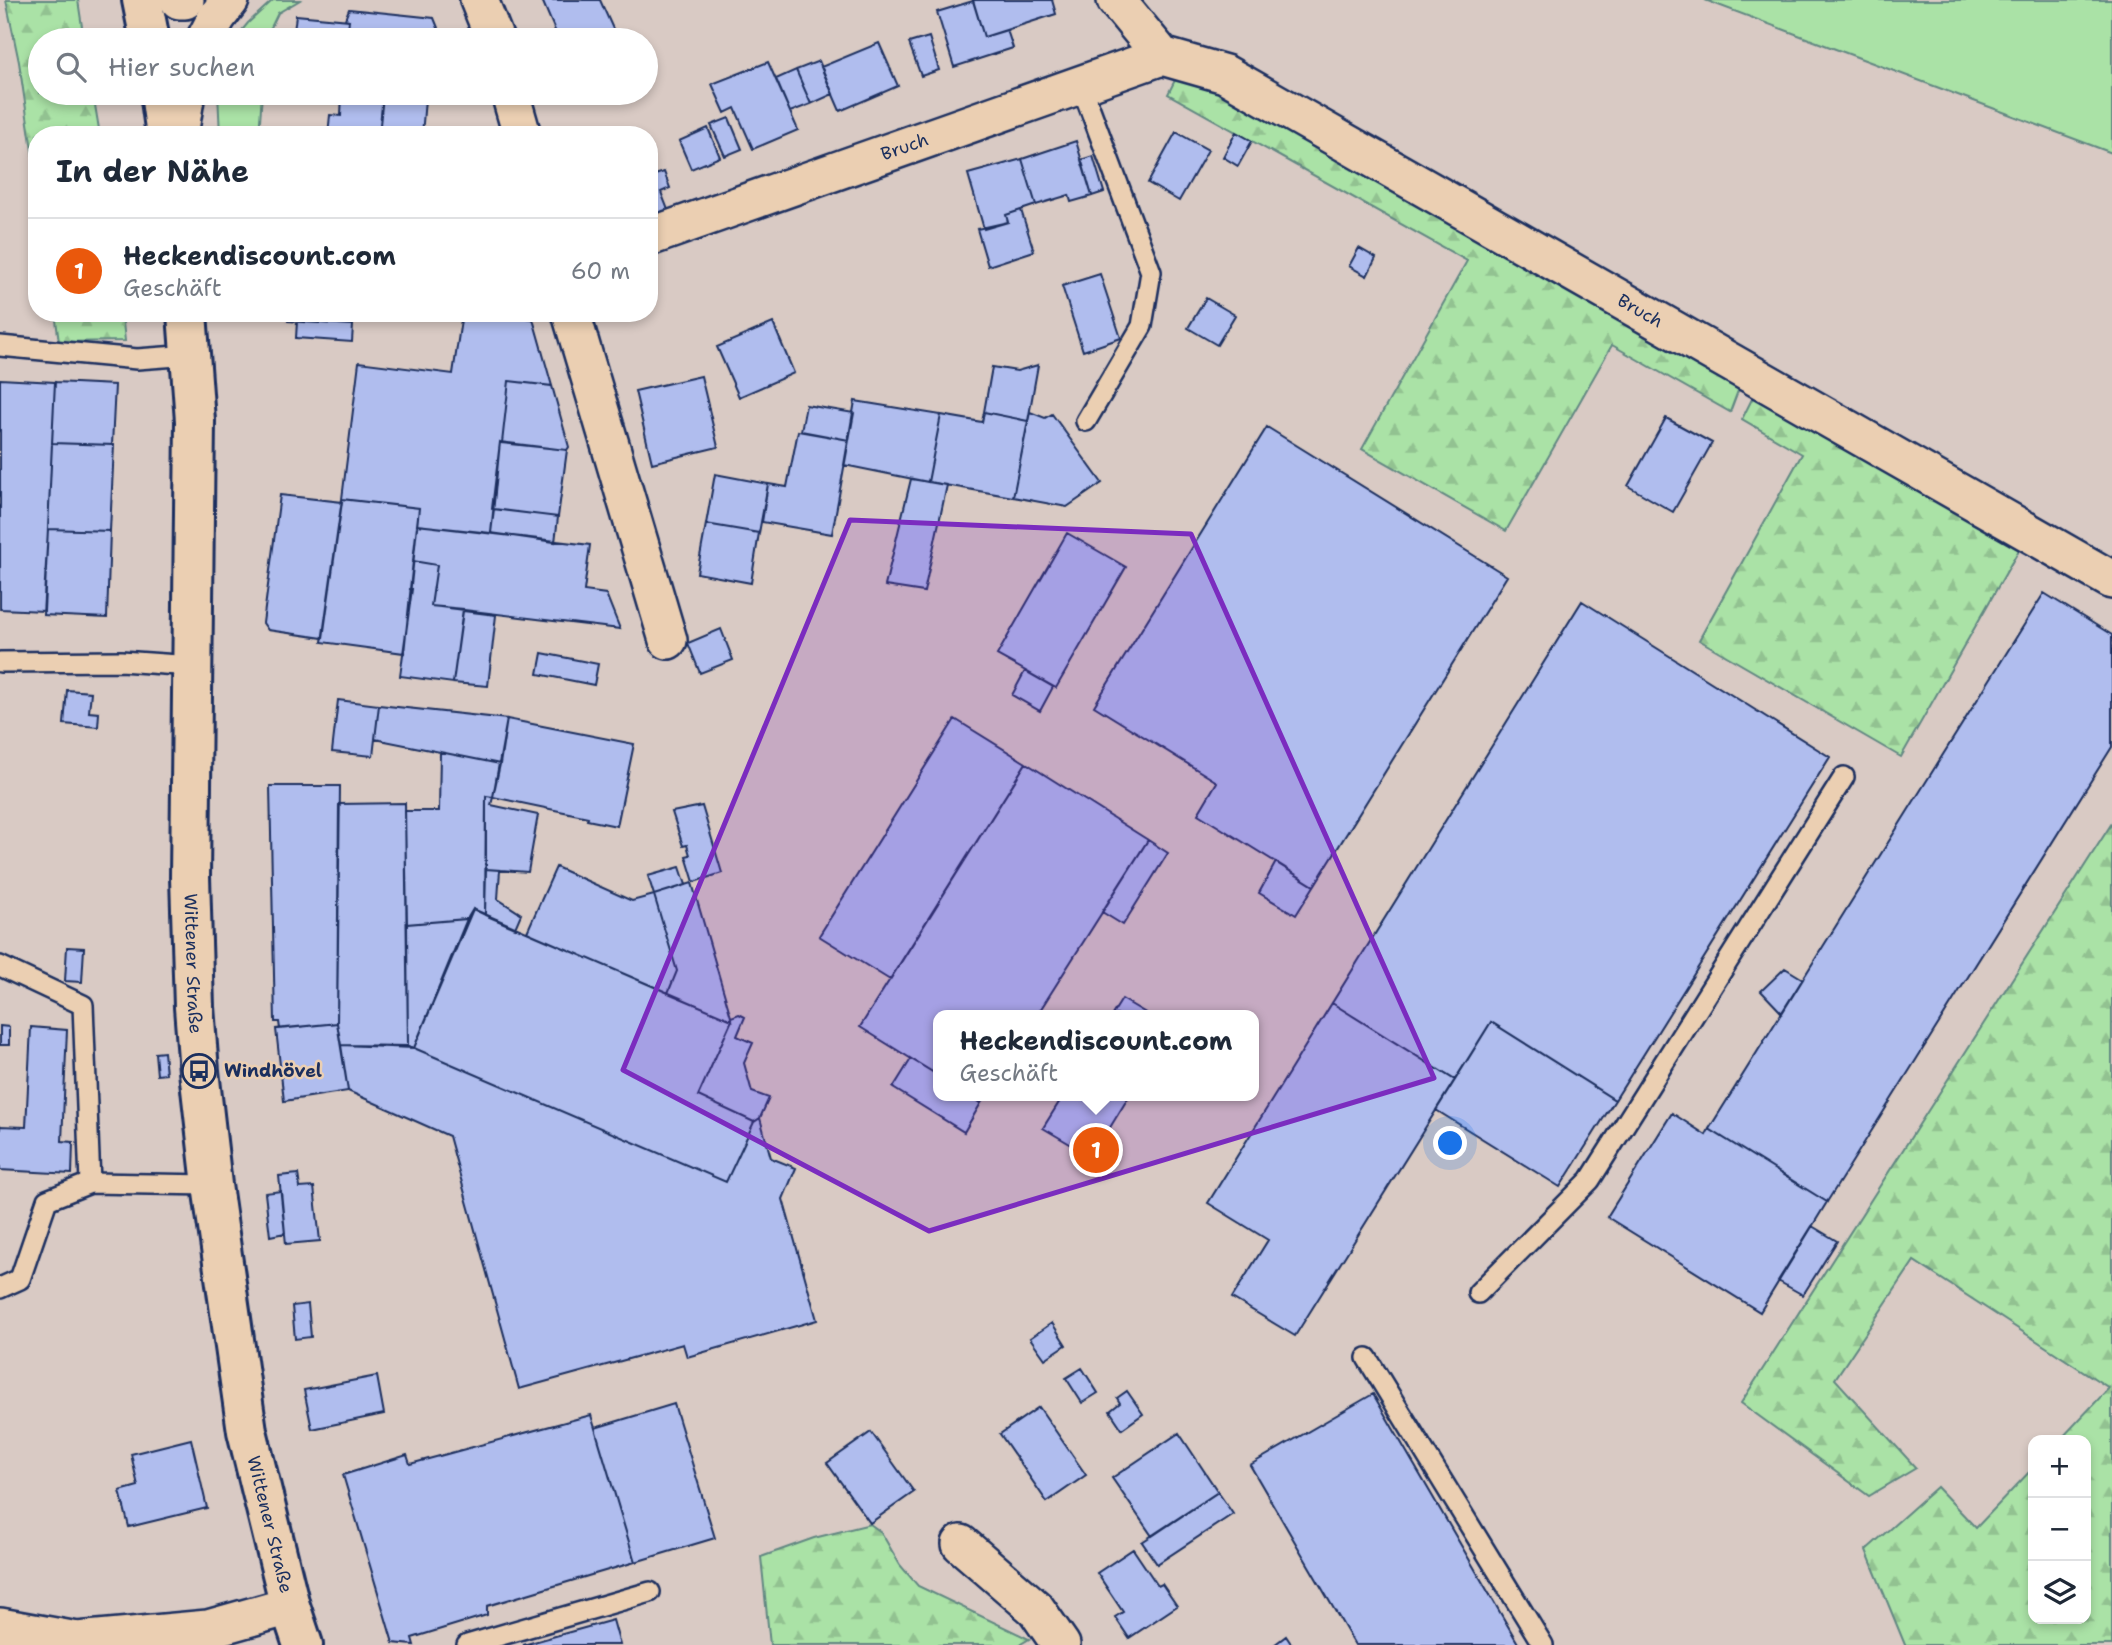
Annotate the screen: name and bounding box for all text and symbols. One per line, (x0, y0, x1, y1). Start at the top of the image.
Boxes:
search box (28, 28, 658, 105)
icon: search (52, 48, 90, 86)
text: Hier suchen (108, 49, 255, 84)
street label: Bruch (878, 127, 932, 166)
text: In der Nähe (56, 151, 249, 192)
text: Heckendiscount.com (123, 238, 396, 273)
text: 1 (74, 256, 84, 286)
text: 60 m (571, 256, 630, 286)
text: Geschäft (123, 273, 222, 303)
street label: Bruch (1613, 288, 1667, 333)
street label: Wittener Straße (179, 893, 208, 1035)
popup (933, 1010, 1259, 1101)
text: Heckendiscount.com (960, 1023, 1232, 1058)
bus stop icon: Windhövel (180, 1052, 218, 1090)
text: Geschäft (960, 1058, 1058, 1088)
place label: Windhövel (224, 1059, 322, 1083)
pin: 1 (1073, 1124, 1119, 1176)
your location (1433, 1126, 1467, 1160)
map controls (2028, 1435, 2091, 1624)
button: + (2028, 1435, 2091, 1498)
street label: Wittener Straße (242, 1453, 298, 1596)
button: − (2028, 1498, 2091, 1561)
button: layers (2028, 1561, 2091, 1624)

